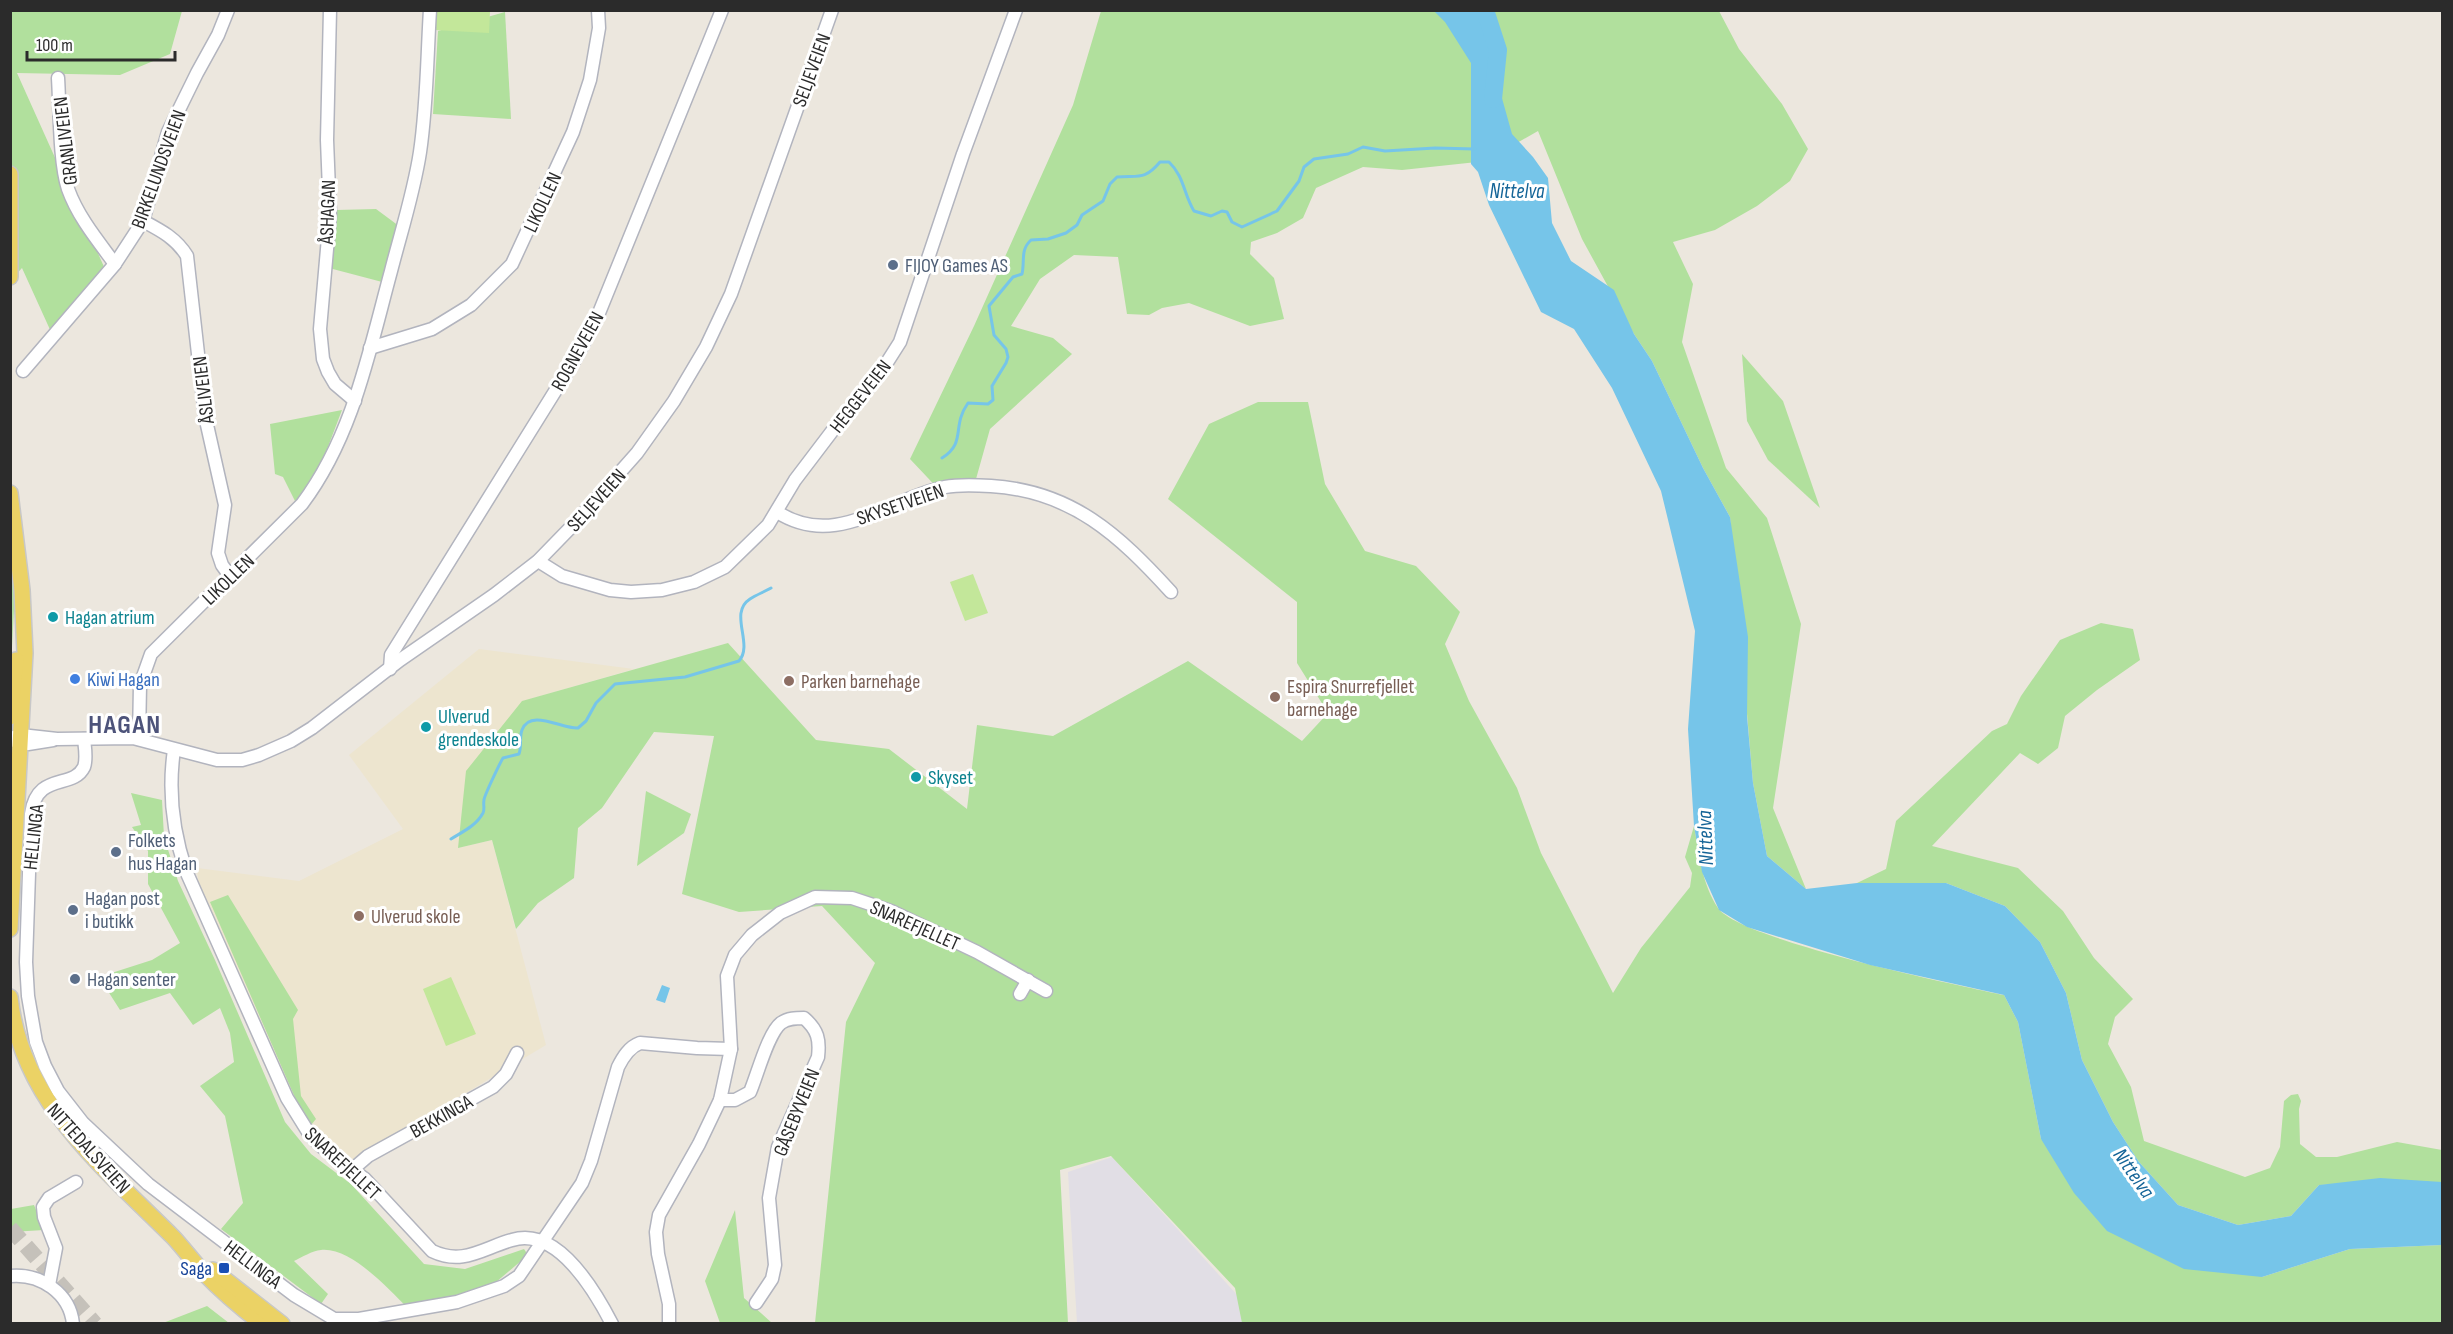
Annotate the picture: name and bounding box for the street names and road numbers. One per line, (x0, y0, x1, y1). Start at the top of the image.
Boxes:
street label: SELJEVEIEN (788, 30, 836, 110)
street label: GRANLIVEIEN (49, 95, 83, 187)
street label: BIRKELUNDSVEIEN (126, 107, 192, 232)
street label: LIKOLLEN (519, 169, 567, 236)
street label: ÅSHAGAN (315, 179, 341, 246)
street label: ROGNEVEIEN (546, 308, 609, 395)
street label: ÅSLIVEIEN (188, 355, 220, 426)
street label: HEGGEVEIEN (825, 355, 897, 438)
street label: SELJEVEIEN (562, 464, 631, 537)
street label: SKYSETVEIEN (854, 479, 947, 531)
street label: LIKOLLEN (198, 549, 260, 610)
street label: HELLINGA (19, 803, 49, 871)
street label: SNAREFJELLET (866, 895, 963, 956)
street label: GÅSEBYVEIEN (769, 1065, 825, 1160)
street label: BEKKINGA (406, 1090, 477, 1144)
street label: NITTEDALSVEIEN (42, 1099, 135, 1199)
street label: SNAREFJELLET (299, 1122, 386, 1205)
street label: HELLINGA (219, 1235, 286, 1295)

